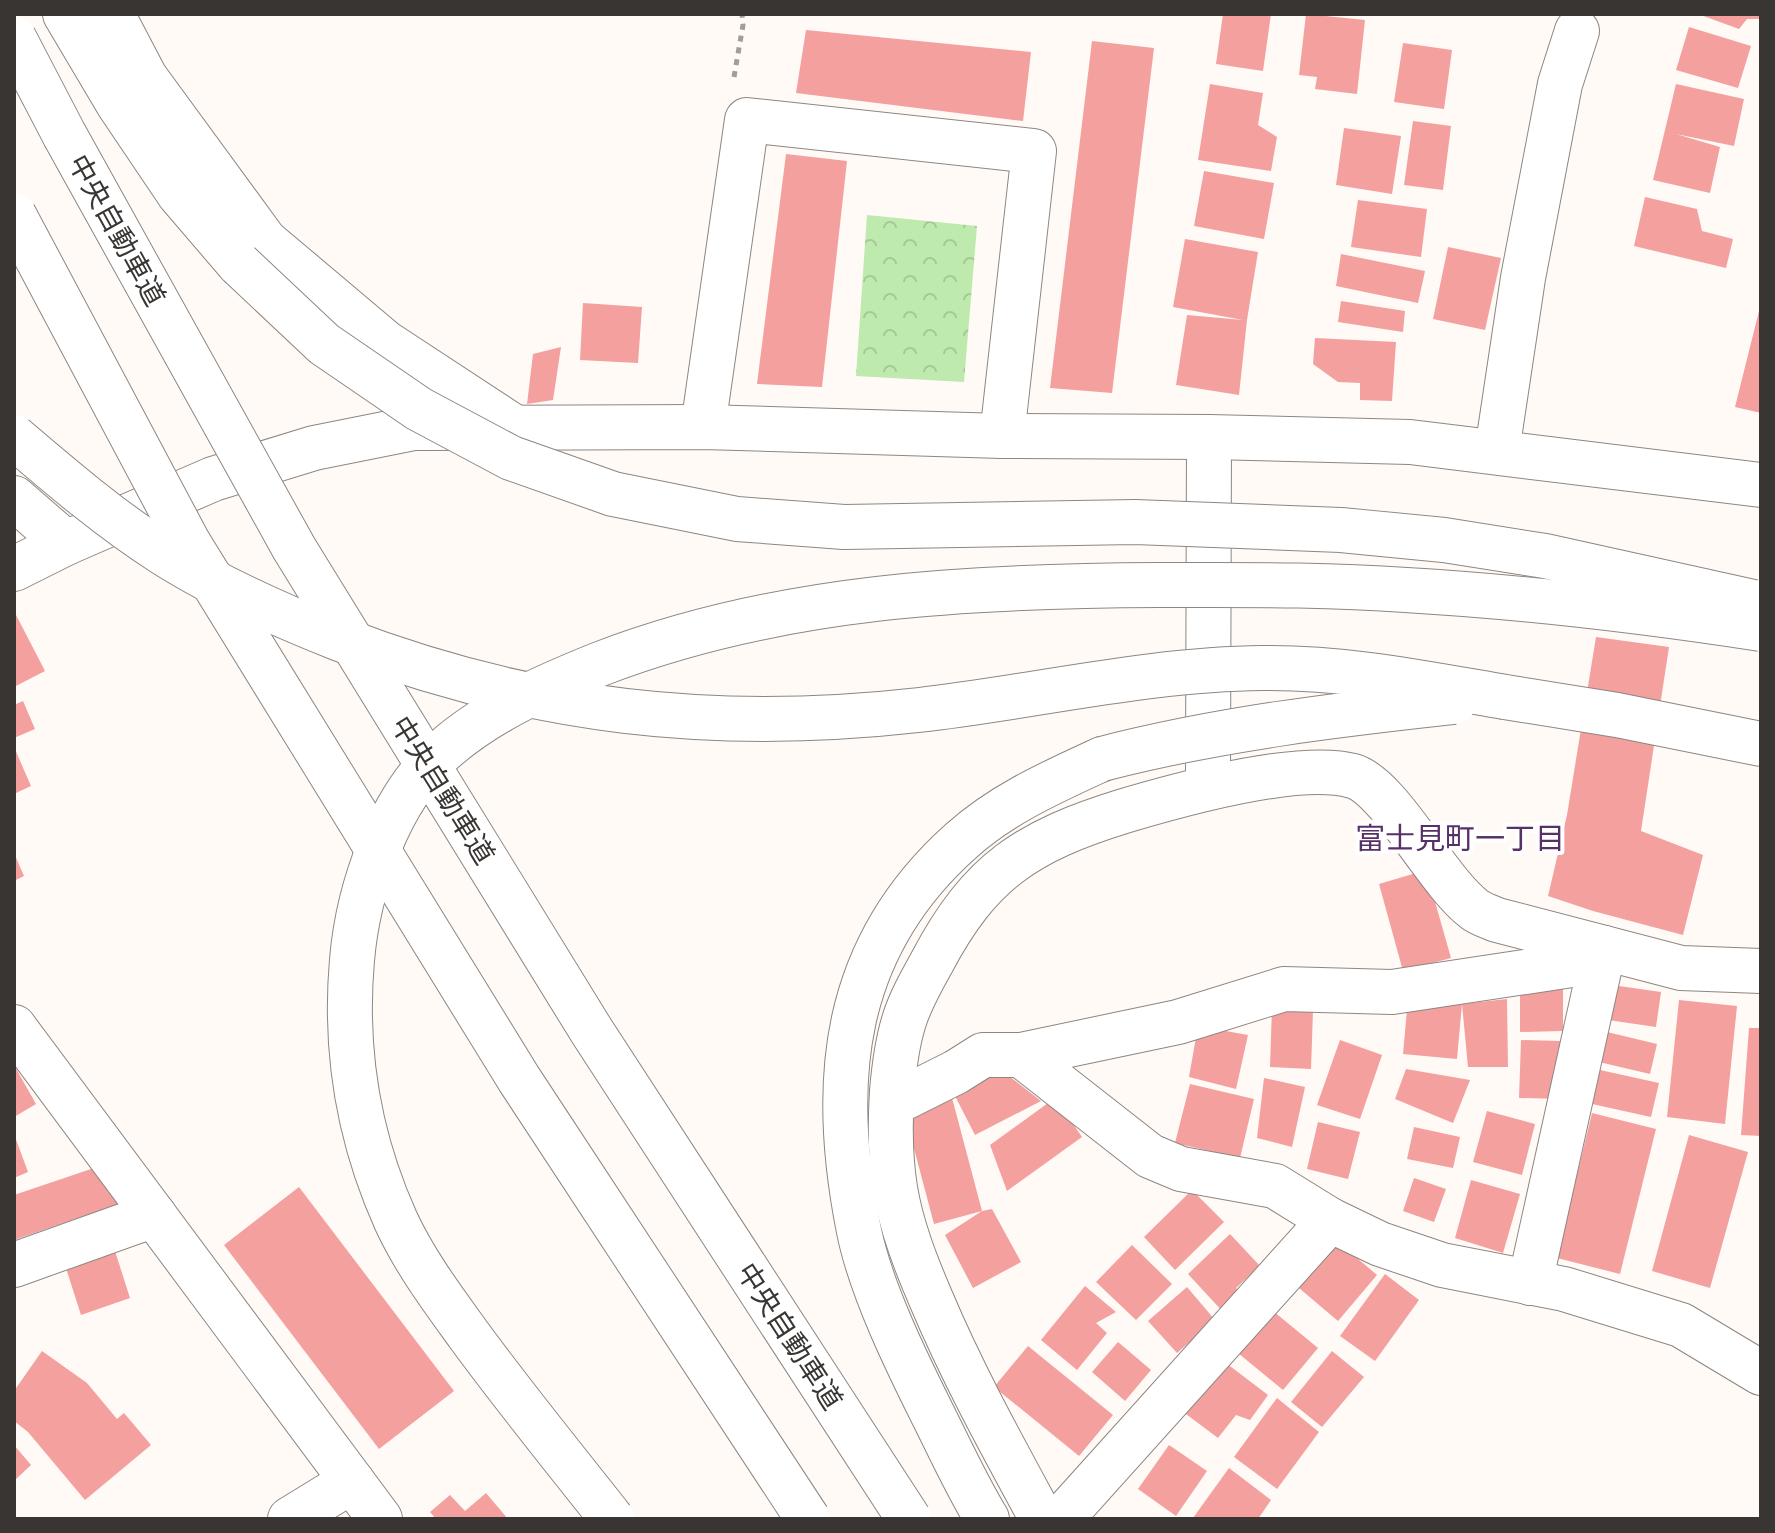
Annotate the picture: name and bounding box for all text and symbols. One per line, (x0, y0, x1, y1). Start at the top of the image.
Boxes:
street label: 中央自動車道 (61, 148, 173, 312)
street label: 中央自動車道 (384, 709, 503, 870)
district label: 富士見町一丁目 (1355, 819, 1565, 857)
street label: 中央自動車道 (730, 1256, 851, 1416)

